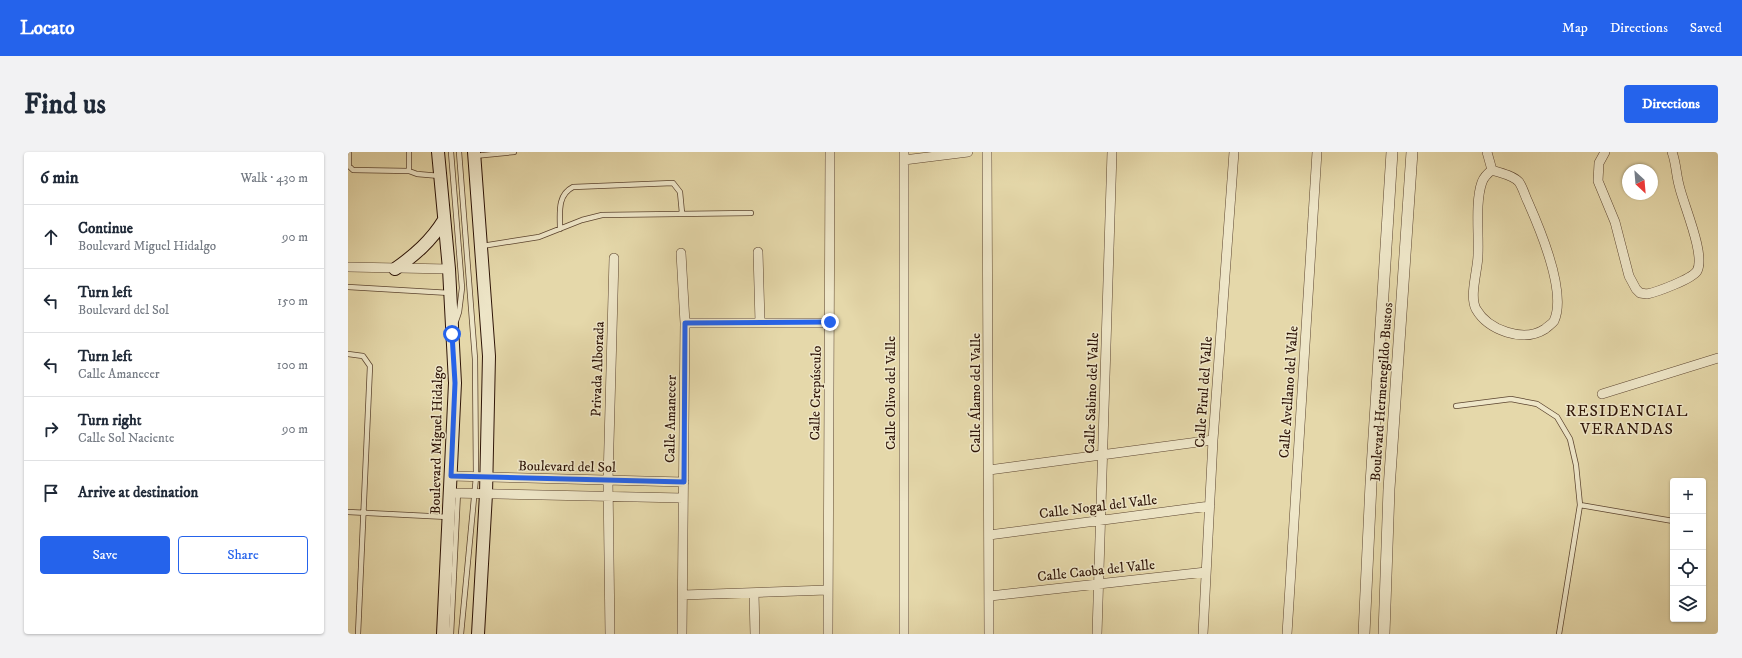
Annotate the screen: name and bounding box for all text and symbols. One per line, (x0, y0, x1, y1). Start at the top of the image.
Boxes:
text: Locato (20, 17, 75, 40)
text: Map (1562, 19, 1588, 37)
text: Directions (1610, 19, 1668, 37)
text: Saved (1690, 19, 1722, 37)
button: Directions (1624, 85, 1718, 123)
text: Find us (24, 87, 106, 122)
north arrow (1622, 164, 1658, 200)
text: 6 min (40, 167, 79, 189)
text: Walk · 430 m (240, 170, 308, 186)
text: Continue (78, 219, 133, 238)
icon: ahead (40, 226, 62, 248)
text: 90 m (282, 229, 308, 245)
text: Boulevard Miguel Hidalgo (78, 238, 216, 254)
text: Turn left (78, 283, 132, 302)
icon: left (40, 290, 62, 312)
text: 150 m (277, 293, 308, 309)
text: Boulevard del Sol (78, 302, 169, 318)
street label: Boulevard Hermenegildo Bustos (1367, 302, 1397, 482)
route end (821, 313, 839, 331)
street label: Privada Alborada (587, 321, 609, 417)
route start (443, 325, 461, 343)
street label: Calle Avellano del Valle (1275, 325, 1303, 459)
street label: Calle Sabino del Valle (1081, 332, 1103, 454)
street label: Calle Álamo del Valle (967, 333, 985, 453)
street label: Calle Olivo del Valle (882, 336, 900, 450)
street label: Calle Pirul del Valle (1191, 336, 1217, 448)
street label: Calle Crepúsculo (806, 345, 826, 441)
text: Turn left (78, 347, 132, 366)
icon: left (40, 354, 62, 376)
text: 100 m (277, 357, 308, 373)
street label: Boulevard Miguel Hidalgo (427, 365, 447, 515)
text: Calle Amanecer (78, 366, 160, 382)
street label: Calle Amanecer (661, 374, 681, 463)
district label: RESIDENCIAL VERANDAS (1566, 401, 1688, 439)
text: Turn right (78, 411, 141, 430)
icon: right (40, 418, 62, 440)
text: 90 m (282, 421, 308, 437)
text: Calle Sol Naciente (78, 430, 174, 446)
street label: Boulevard del Sol (518, 457, 617, 477)
map controls (1670, 478, 1706, 622)
button: + (1670, 478, 1706, 514)
icon: arrive (40, 482, 62, 504)
text: Arrive at destination (78, 483, 198, 502)
street label: Calle Nogal del Valle (1038, 491, 1158, 523)
button: − (1670, 514, 1706, 550)
button: Save (40, 536, 170, 574)
button: Share (178, 536, 308, 574)
button: locate (1670, 550, 1706, 586)
street label: Calle Caoba del Valle (1036, 556, 1156, 586)
button: layers (1670, 586, 1706, 622)

